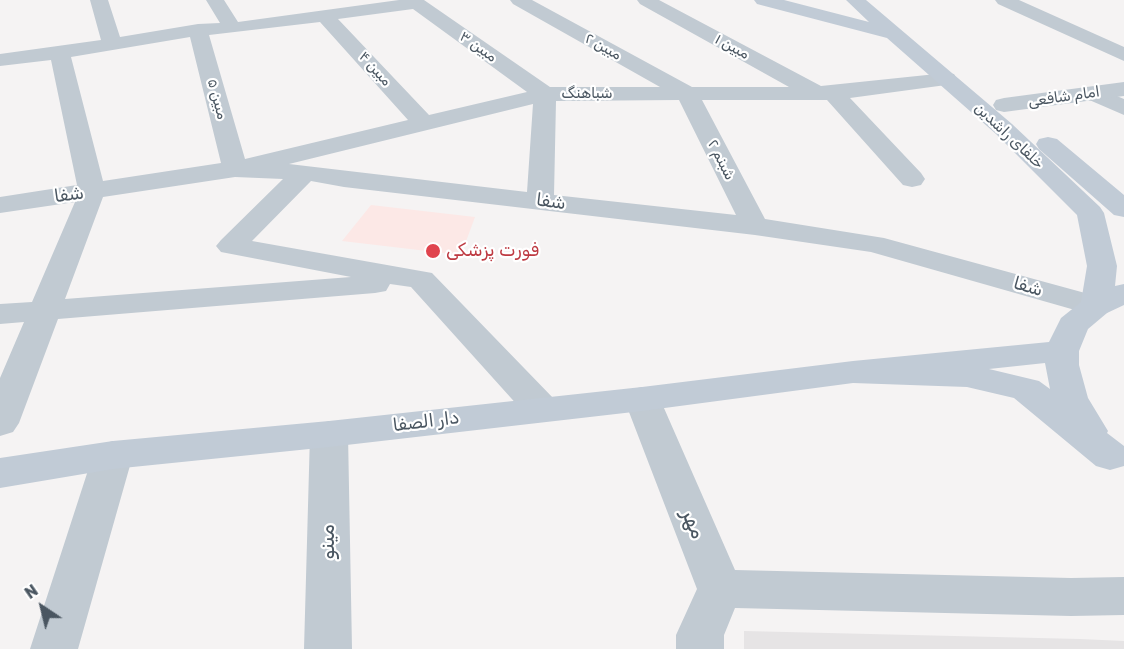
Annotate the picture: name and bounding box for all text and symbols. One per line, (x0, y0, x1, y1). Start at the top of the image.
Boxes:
street label: مبین ۳ (456, 28, 500, 66)
street label: مبین ۲ (581, 30, 625, 64)
street label: مبین ۱ (712, 30, 752, 64)
street label: مبین ۴ (355, 48, 395, 90)
street label: مبین ۵ (203, 77, 231, 121)
street label: امام شافعی (1027, 83, 1101, 111)
street label: شباهنگ (561, 85, 613, 103)
street label: خلفای راشدین (971, 99, 1047, 173)
street label: شبنم ۲ (703, 137, 739, 183)
street label: شفا (53, 182, 85, 208)
street label: شفا (535, 189, 567, 215)
place label: فورت پزشکی (446, 240, 539, 262)
marker: فورت پزشکی (424, 242, 442, 260)
street label: شفا (1011, 273, 1045, 301)
street label: دار الصفا (392, 407, 460, 437)
street label: مهر (675, 505, 711, 543)
street label: مینو (315, 524, 341, 560)
north arrow (12, 577, 72, 637)
text: N (21, 581, 42, 603)

